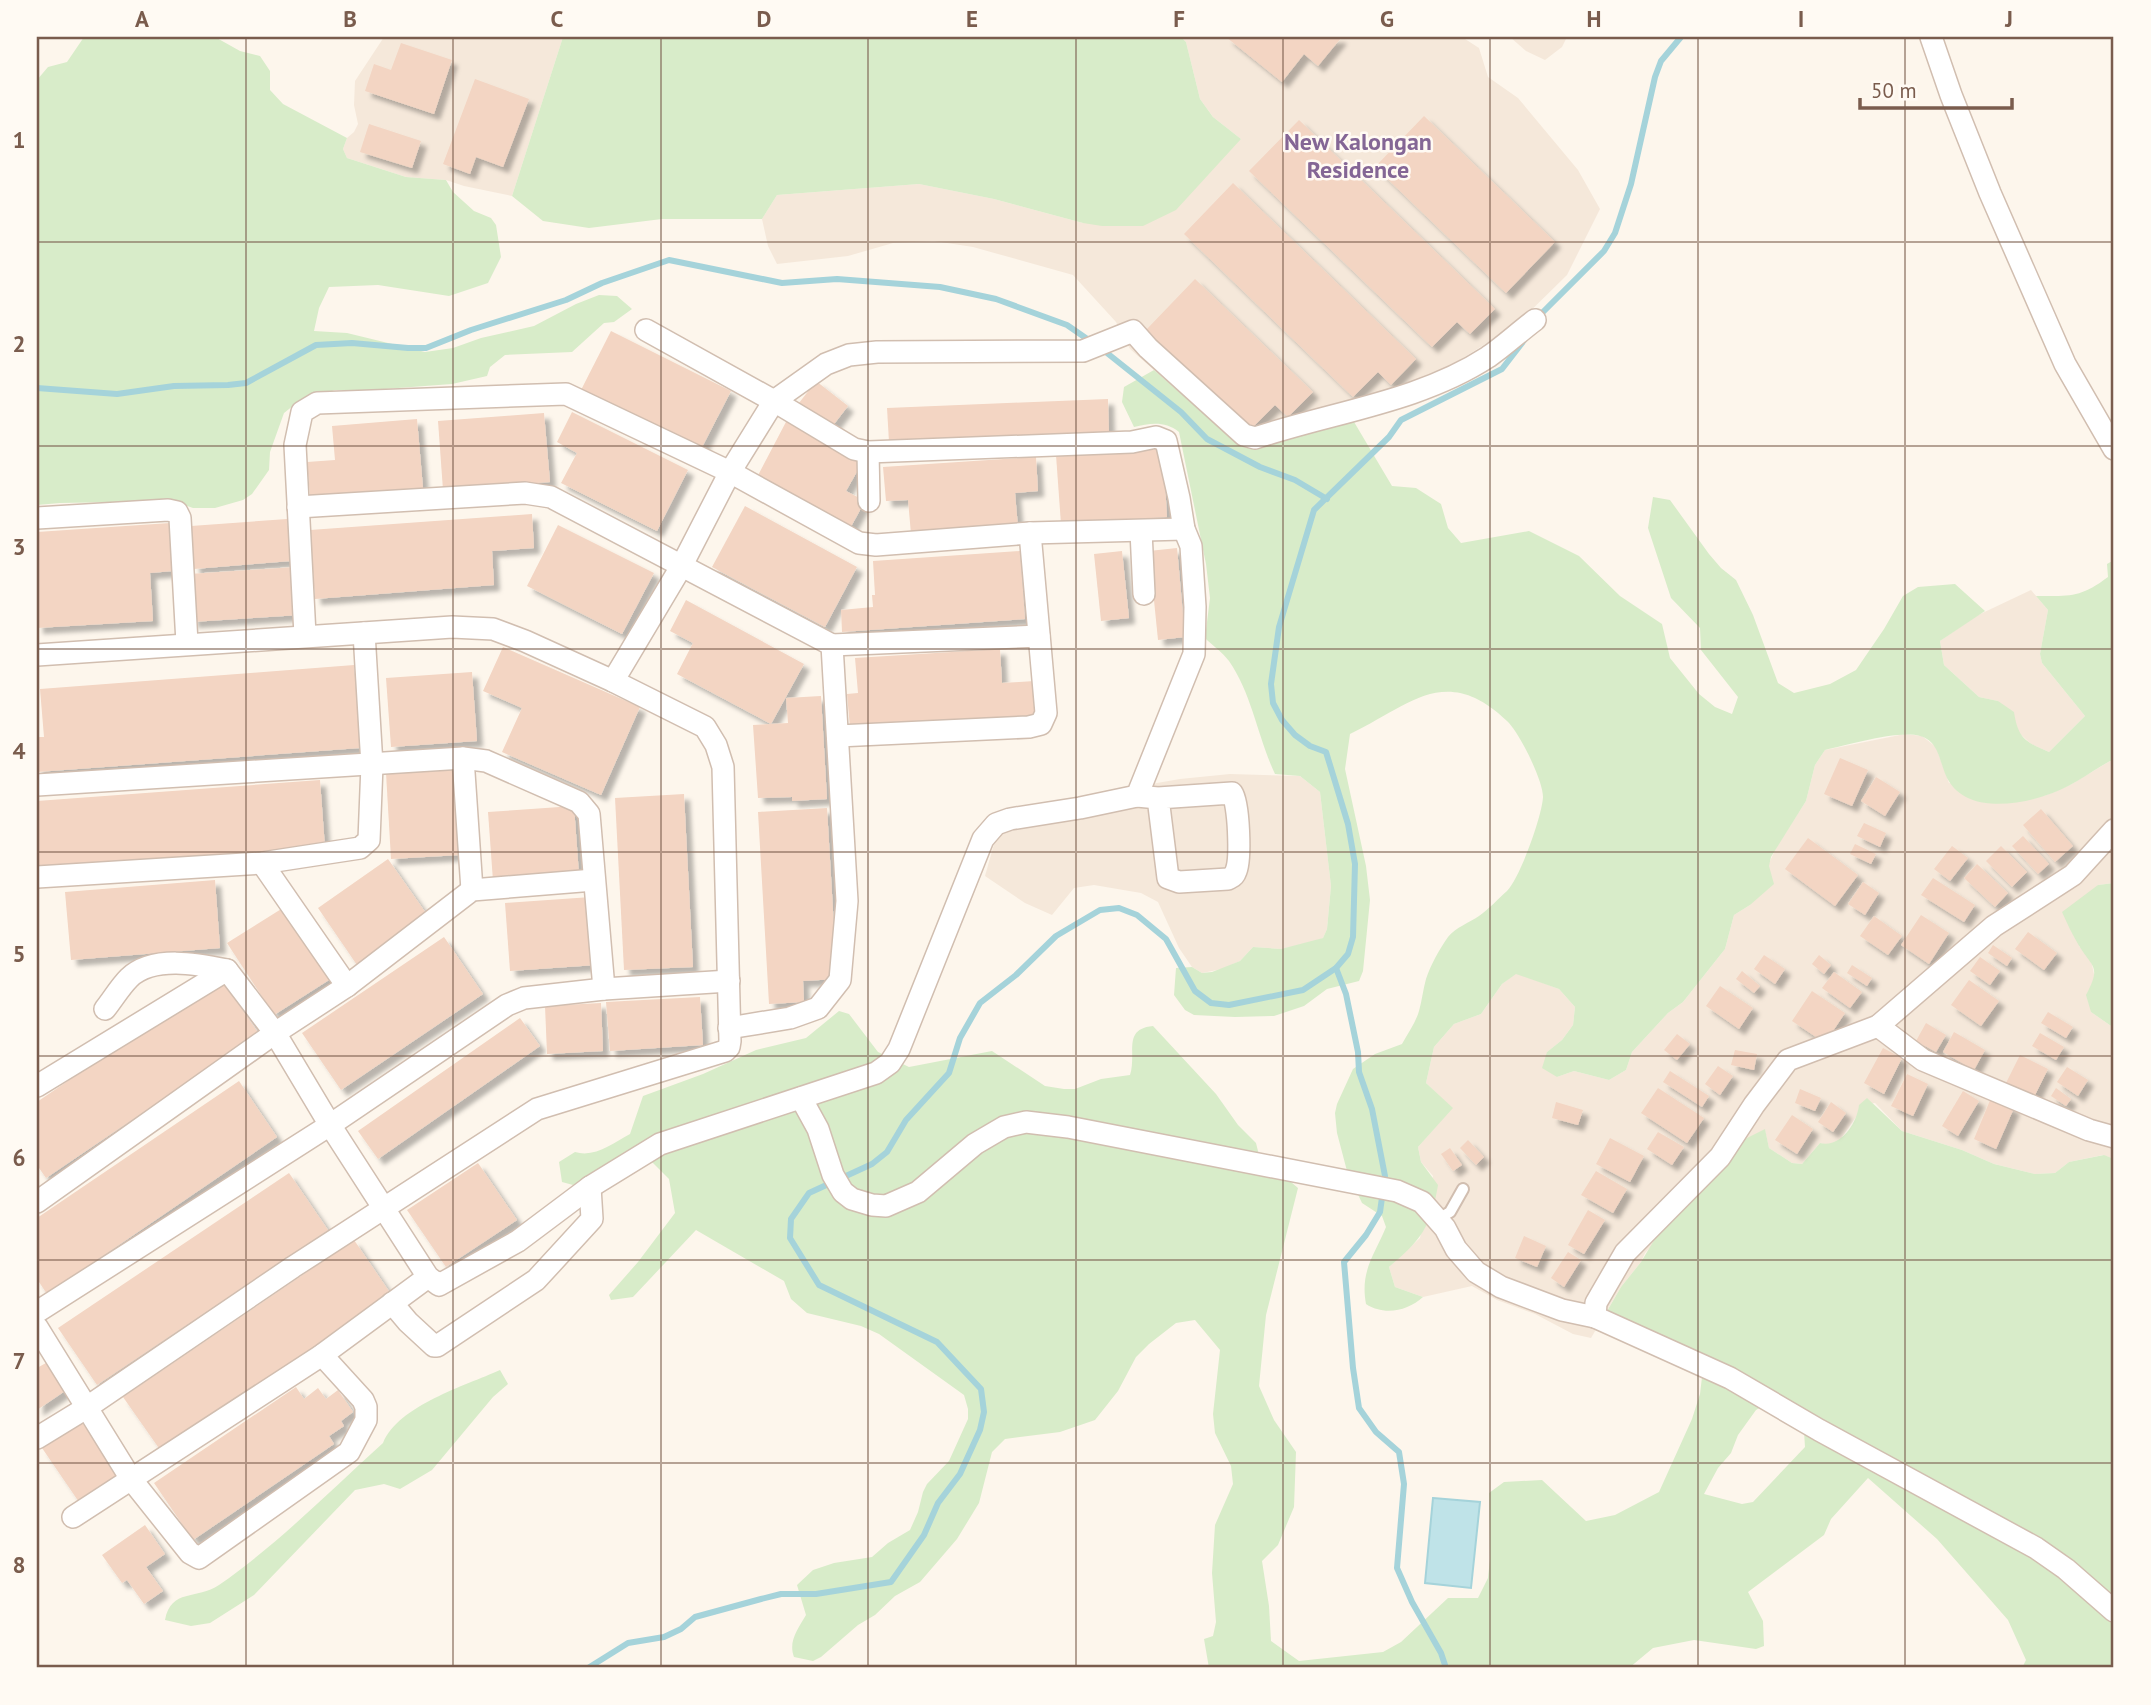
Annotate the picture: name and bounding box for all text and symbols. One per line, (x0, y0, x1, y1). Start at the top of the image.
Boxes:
text: A (135, 4, 149, 33)
text: B (343, 4, 357, 33)
text: C (551, 4, 564, 33)
text: D (757, 4, 771, 33)
text: E (966, 4, 978, 33)
text: F (1173, 4, 1185, 33)
text: G (1380, 4, 1394, 33)
text: H (1587, 4, 1601, 33)
text: I (1798, 4, 1804, 33)
text: J (2004, 4, 2013, 33)
scale bar (1860, 66, 2013, 110)
text: 50 m (1871, 77, 1917, 104)
text: 1 (12, 125, 26, 154)
district label: New Kalongan Residence (1284, 126, 1432, 185)
text: 2 (12, 329, 26, 358)
text: 3 (12, 532, 26, 561)
text: 4 (12, 736, 26, 765)
text: 5 (12, 939, 26, 968)
text: 6 (12, 1143, 26, 1172)
text: 7 (12, 1346, 26, 1375)
text: 8 (12, 1550, 26, 1579)

